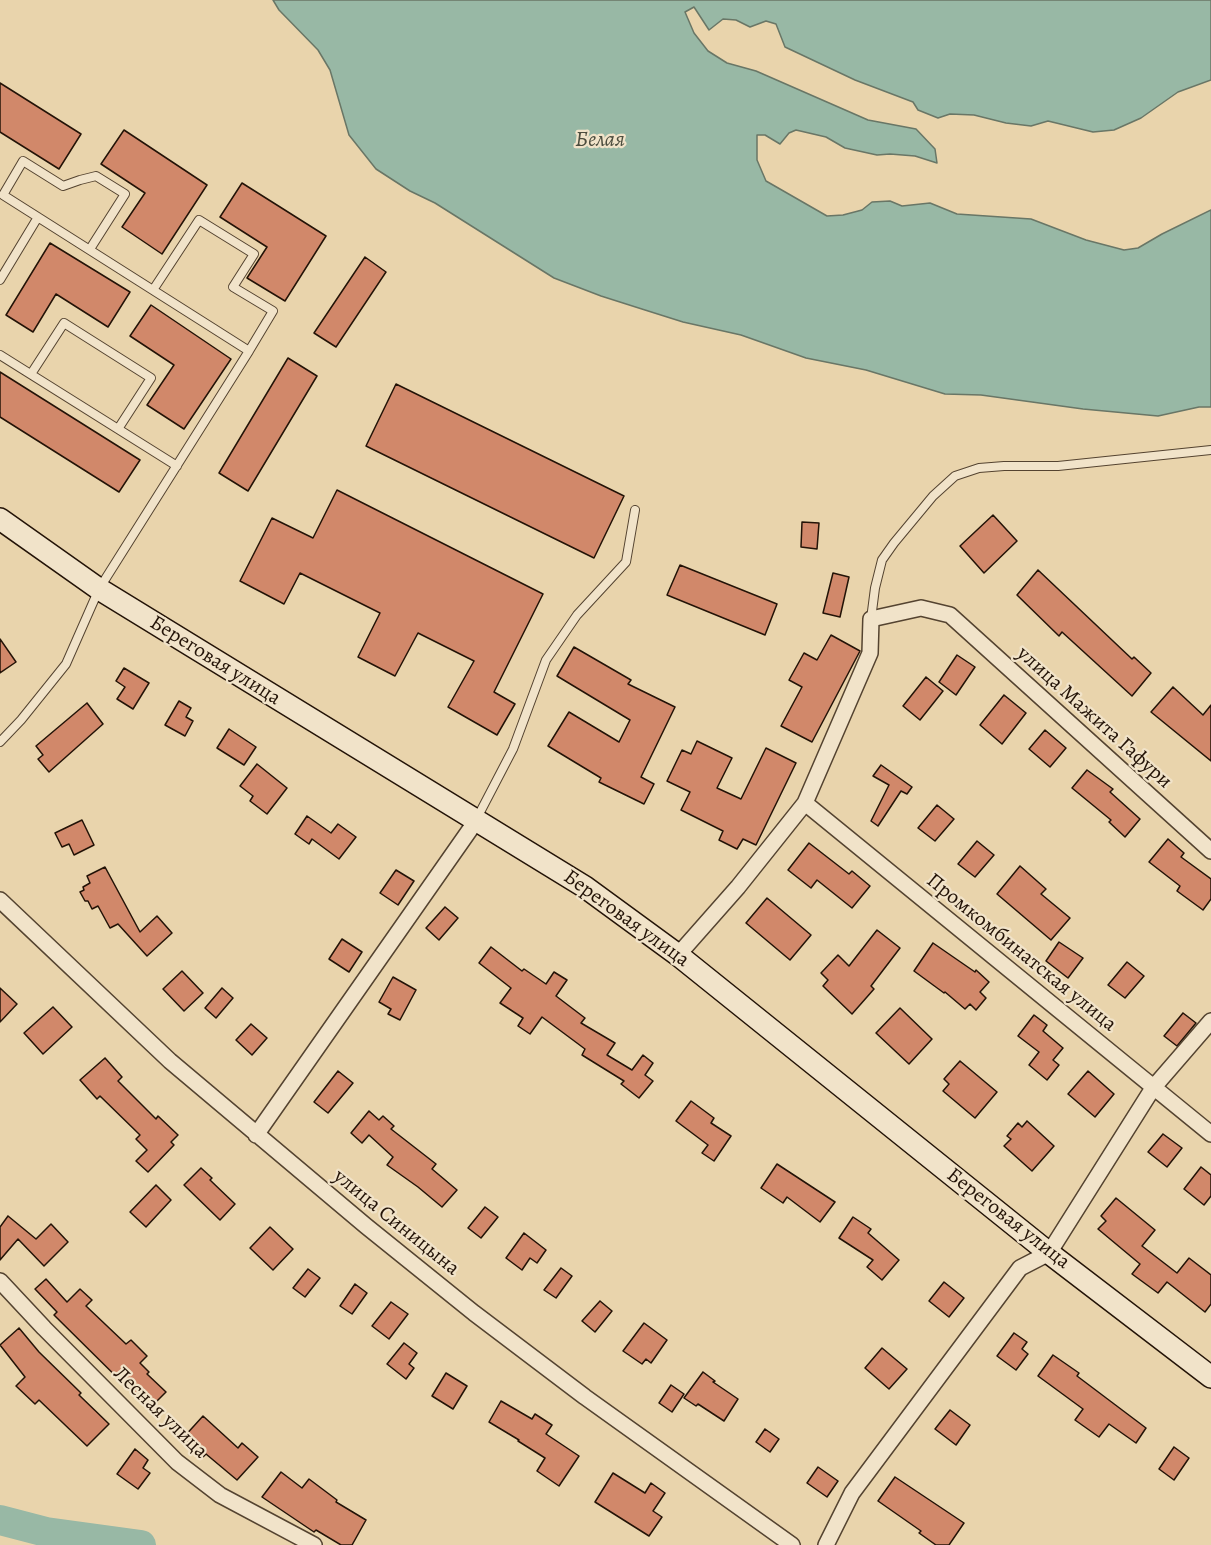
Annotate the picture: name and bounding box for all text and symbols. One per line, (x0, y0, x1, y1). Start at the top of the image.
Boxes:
water label: Белая (575, 128, 625, 154)
street label: Береговая улица (145, 611, 285, 711)
street label: улица Мажита Гафури (1011, 642, 1177, 794)
street label: Береговая улица (558, 865, 694, 973)
street label: Промкомбинатская улица (921, 868, 1121, 1038)
street label: Береговая улица (941, 1163, 1075, 1275)
street label: улица Синицына (328, 1164, 464, 1282)
street label: Лесная улица (107, 1362, 213, 1464)

